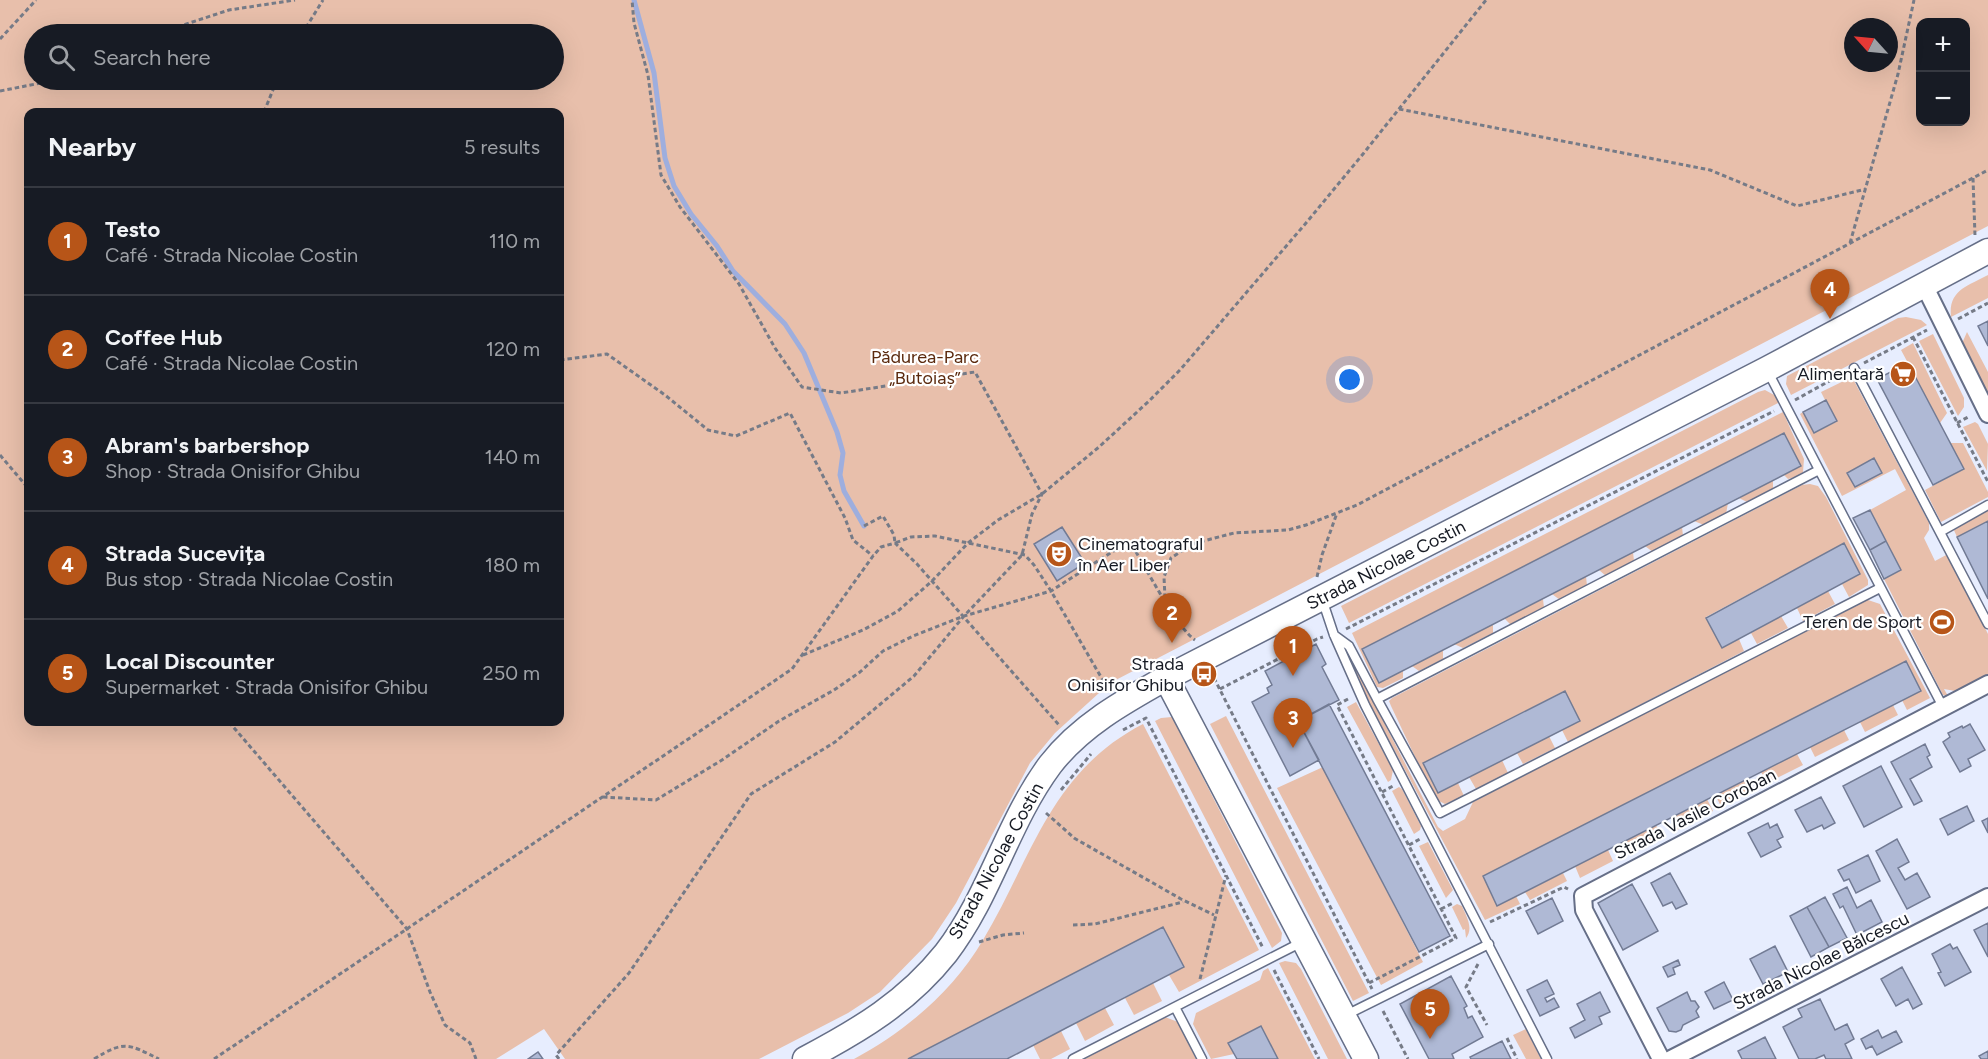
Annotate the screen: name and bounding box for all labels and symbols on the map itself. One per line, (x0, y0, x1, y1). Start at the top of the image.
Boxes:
north arrow (1844, 18, 1898, 72)
pin: 4 (1810, 270, 1850, 319)
park label: Pădurea-Parc „Butoiaș” (871, 346, 979, 389)
supermarket icon: Alimentară (1888, 359, 1918, 389)
place label: Alimentară (1797, 363, 1884, 385)
your location (1335, 365, 1364, 394)
street label: Strada Nicolae Costin (1303, 515, 1469, 615)
place label: Cinematograful în Aer Liber (1076, 533, 1203, 576)
theatre icon: Cinematograful în Aer Liber (1044, 539, 1074, 569)
pin: 2 (1152, 594, 1192, 643)
sports icon: Teren de Sport (1927, 607, 1957, 637)
place label: Teren de Sport (1803, 611, 1922, 633)
pin: 1 (1274, 626, 1312, 676)
place label: Strada Onisifor Ghibu (1067, 653, 1184, 696)
bus stop icon: Strada Onisifor Ghibu (1189, 659, 1219, 689)
pin: 3 (1274, 698, 1312, 748)
street label: Strada Vasile Coroban (1610, 764, 1780, 864)
street label: Strada Nicolae Costin (944, 779, 1048, 943)
street label: Strada Nicolae Bălcescu (1729, 907, 1913, 1015)
pin: 5 (1410, 990, 1450, 1039)

